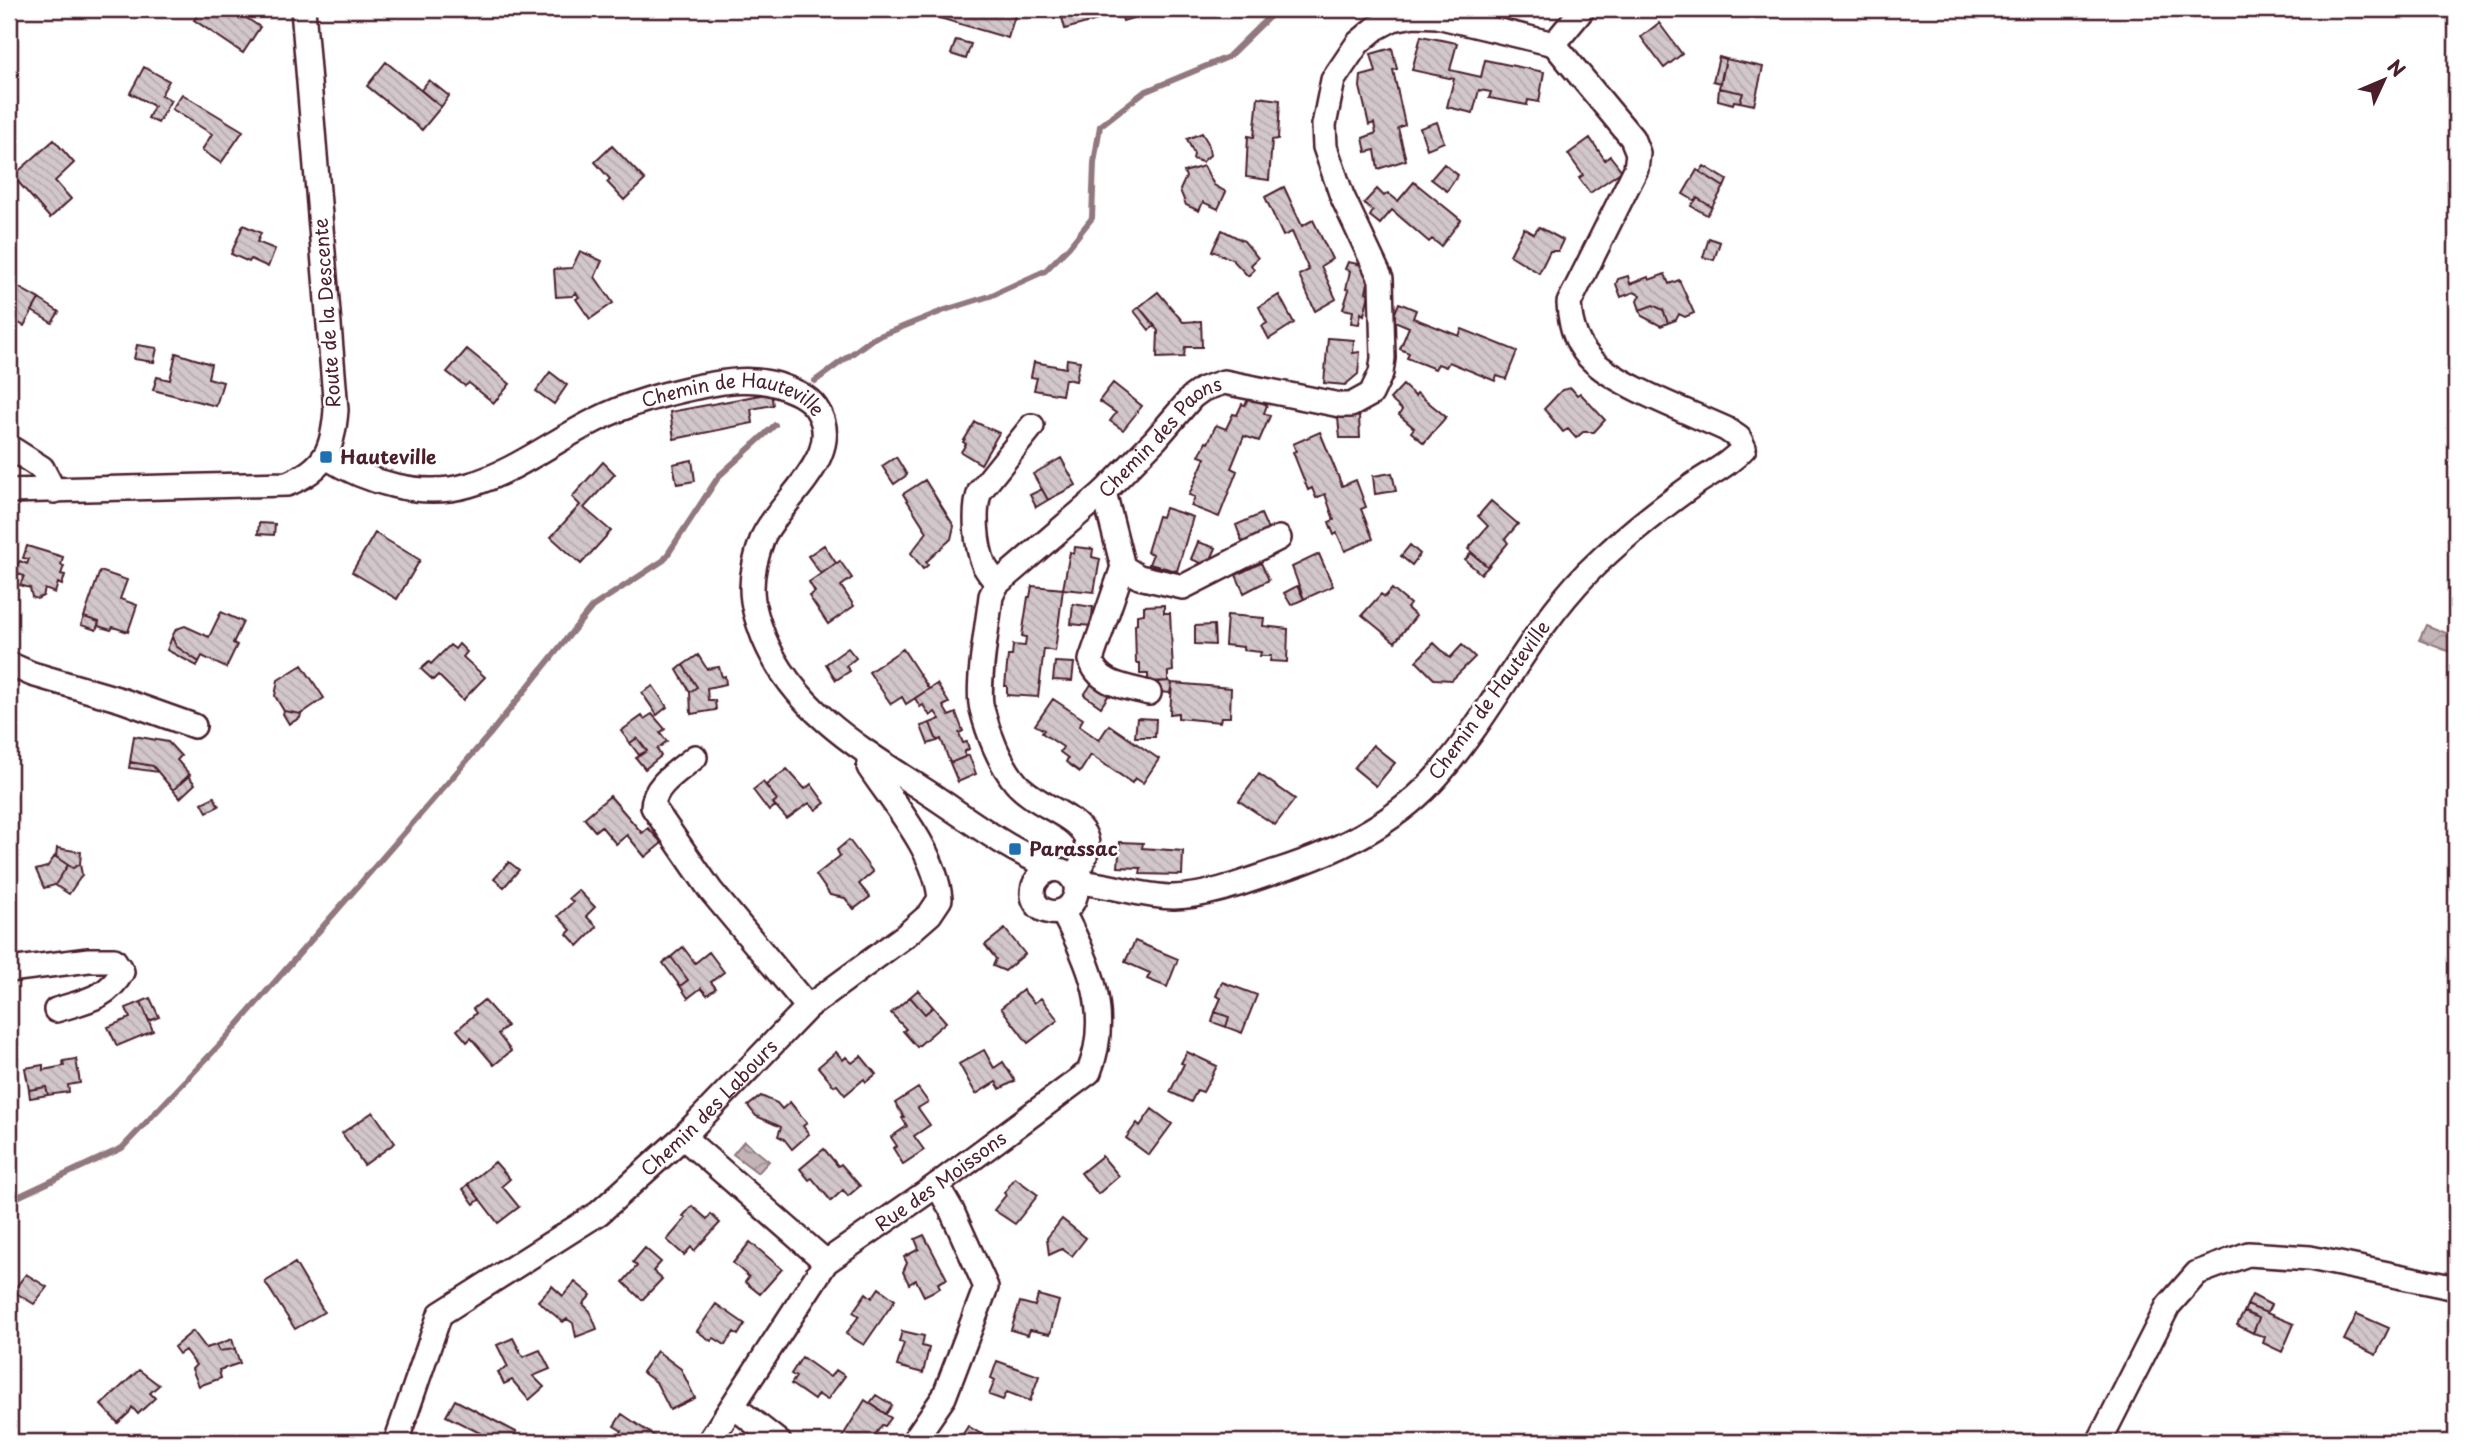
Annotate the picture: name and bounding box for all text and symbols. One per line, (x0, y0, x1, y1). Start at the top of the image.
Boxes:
north arrow (2350, 46, 2420, 116)
text: N (2382, 52, 2412, 83)
street label: Route de la Descente (305, 217, 347, 409)
street label: Chemin de Hauteville (638, 365, 832, 421)
street label: Chemin des Paons (1091, 369, 1225, 503)
place label: Hauteville (340, 442, 436, 470)
marker: Hauteville (318, 449, 334, 465)
street label: Chemin de Hauteville (1421, 614, 1556, 785)
place label: Parassac (1029, 834, 1118, 862)
marker: Parassac (1007, 841, 1023, 857)
street label: Chemin des Labours (634, 1032, 783, 1182)
street label: Rue des Moissons (869, 1123, 1011, 1237)

